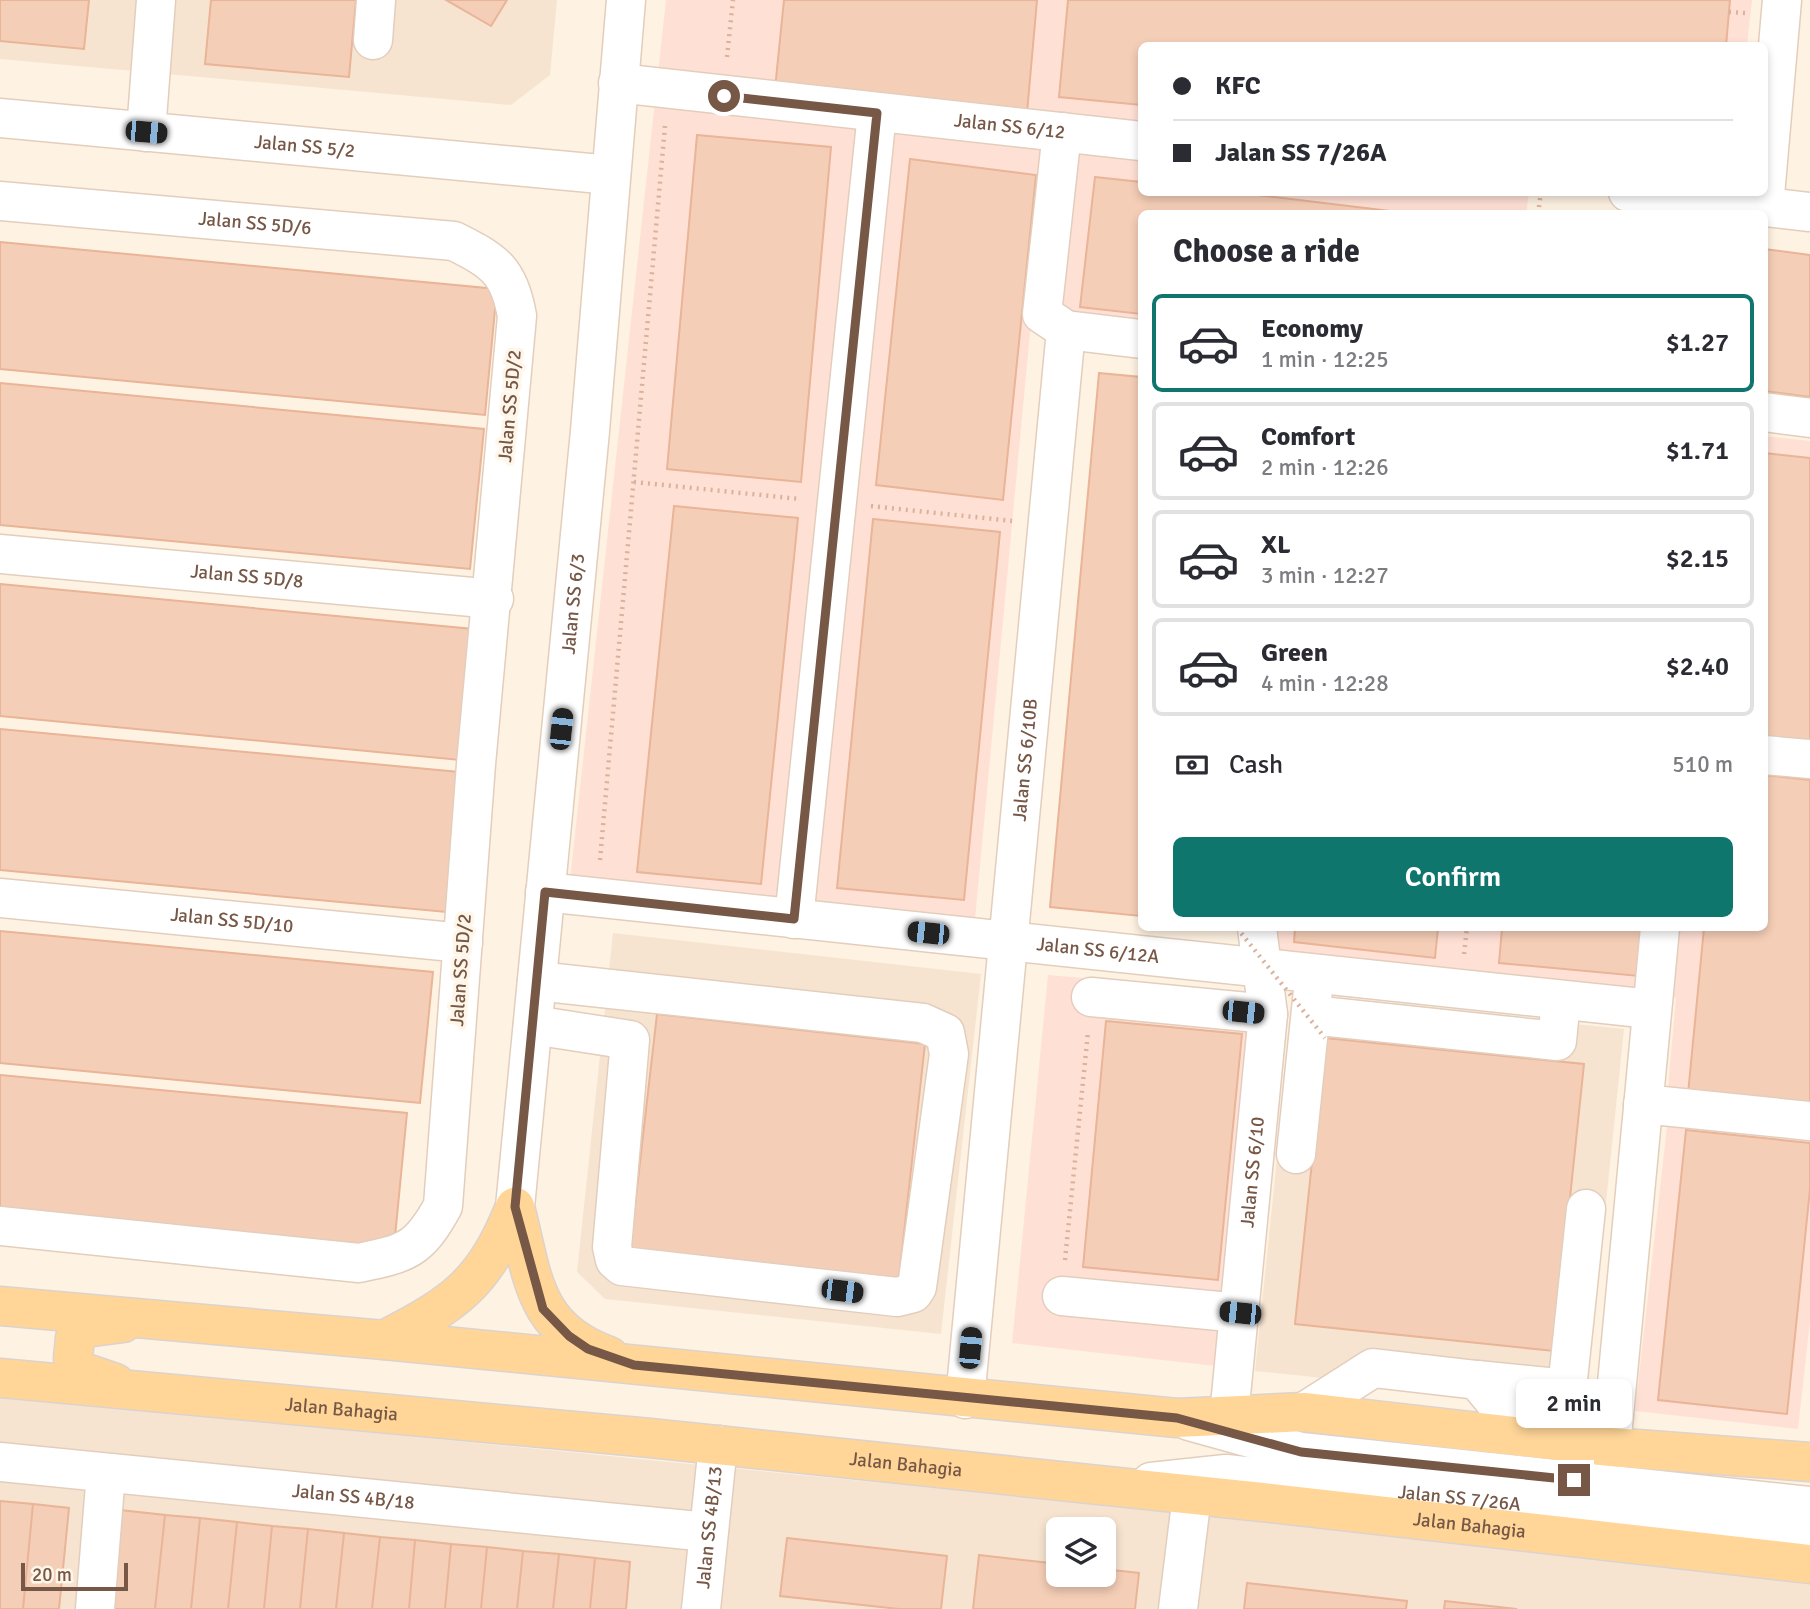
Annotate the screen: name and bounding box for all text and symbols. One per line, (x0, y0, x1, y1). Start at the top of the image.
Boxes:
text: KFC (1215, 70, 1261, 102)
route start (708, 80, 740, 112)
street label: Jalan SS 6/12 (953, 108, 1066, 145)
car (125, 120, 168, 144)
street label: Jalan SS 5/2 (253, 130, 356, 163)
text: Jalan SS 7/26A (1215, 137, 1387, 169)
street label: Jalan SS 5D/6 (198, 207, 312, 240)
text: Choose a ride (1173, 232, 1360, 271)
icon: car (1177, 312, 1240, 375)
text: Economy (1261, 313, 1363, 345)
text: $1.27 (1666, 327, 1729, 359)
text: 1 min · 12:25 (1261, 345, 1389, 374)
street label: Jalan SS 5D/2 (493, 349, 527, 463)
icon: car (1177, 420, 1240, 483)
text: Comfort (1261, 421, 1355, 453)
text: $1.71 (1666, 435, 1729, 467)
text: 2 min · 12:26 (1261, 453, 1389, 482)
icon: car (1177, 528, 1240, 591)
text: XL (1261, 529, 1291, 561)
text: $2.15 (1666, 543, 1729, 575)
street label: Jalan SS 6/3 (556, 552, 590, 655)
street label: Jalan SS 5D/8 (190, 559, 304, 594)
text: 3 min · 12:27 (1261, 561, 1389, 590)
icon: car (1177, 636, 1240, 699)
text: Green (1261, 637, 1328, 669)
text: $2.40 (1666, 651, 1729, 683)
text: 4 min · 12:28 (1261, 669, 1389, 698)
street label: Jalan SS 6/10B (1008, 697, 1043, 822)
car (549, 707, 574, 751)
icon: cash (1173, 746, 1211, 784)
text: Cash (1229, 749, 1283, 781)
text: 510 m (1672, 750, 1733, 779)
button: Confirm (1173, 837, 1733, 917)
street label: Jalan SS 5D/10 (169, 903, 295, 938)
street label: Jalan SS 5D/2 (445, 913, 477, 1027)
car (907, 920, 950, 946)
street label: Jalan SS 6/12A (1035, 932, 1161, 969)
car (1222, 999, 1265, 1025)
street label: Jalan SS 6/10 (1235, 1115, 1270, 1229)
car (820, 1278, 865, 1304)
car (1219, 1300, 1262, 1326)
car (958, 1326, 983, 1370)
callout: 2 min (1516, 1378, 1632, 1428)
text: 2 min (1546, 1389, 1602, 1418)
street label: Jalan Bahagia (284, 1392, 399, 1427)
street label: Jalan Bahagia (848, 1447, 963, 1483)
route end (1558, 1464, 1590, 1496)
street label: Jalan SS 4B/13 (691, 1465, 728, 1590)
street label: Jalan SS 4B/18 (291, 1479, 416, 1515)
street label: Jalan SS 7/26A (1397, 1480, 1522, 1517)
street label: Jalan Bahagia (1412, 1507, 1527, 1544)
map controls (1046, 1517, 1116, 1587)
button: layers (1046, 1517, 1116, 1587)
scale bar (21, 1560, 128, 1592)
text: 20 m (32, 1563, 72, 1587)

